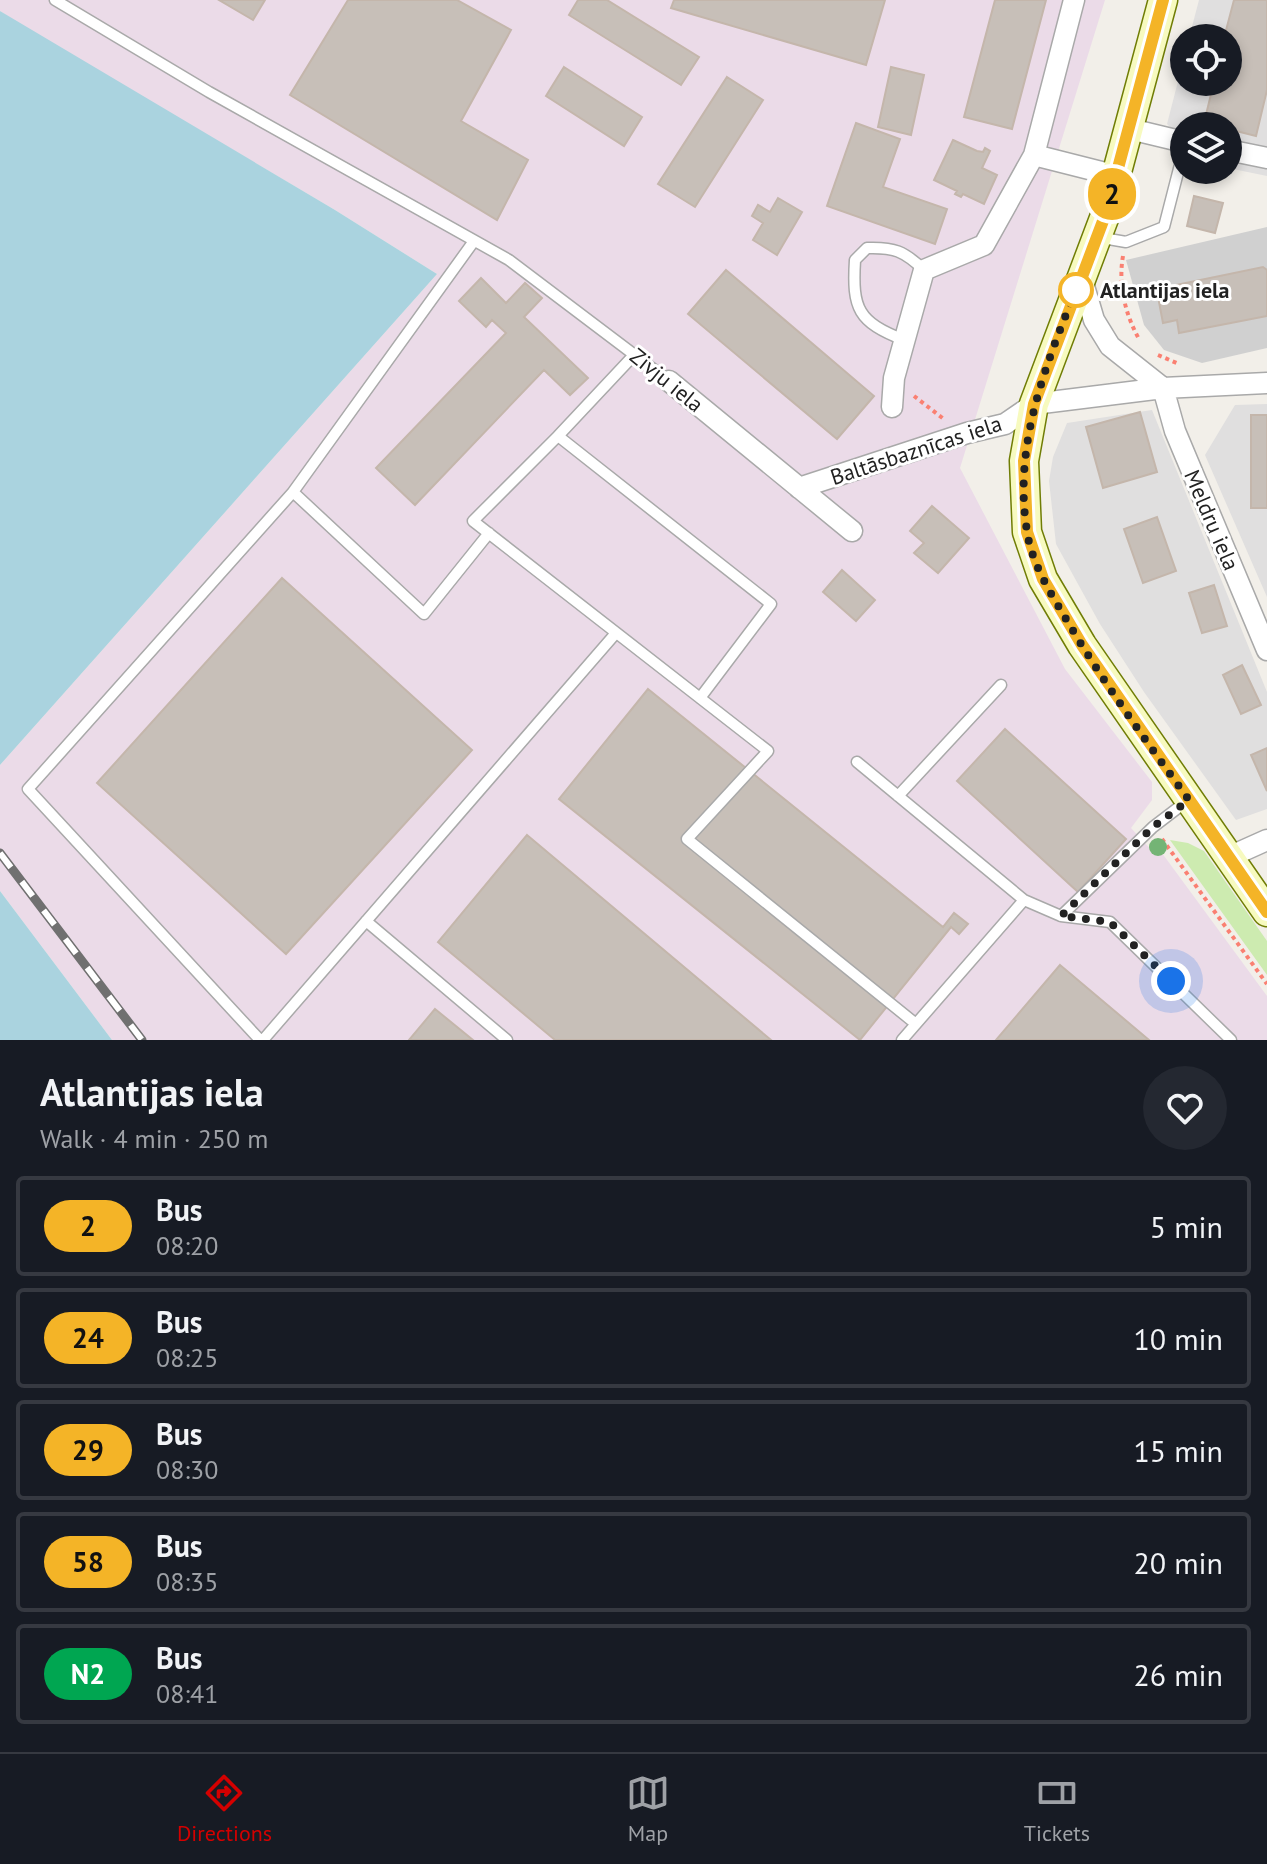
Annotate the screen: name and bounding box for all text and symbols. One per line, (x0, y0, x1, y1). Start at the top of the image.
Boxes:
map controls (1170, 24, 1242, 184)
button: locate (1170, 24, 1242, 96)
button: layers (1170, 112, 1242, 184)
line badge: 2 (1086, 168, 1138, 220)
text: 2 (1104, 175, 1120, 212)
marker: Atlantijas iela (1059, 273, 1093, 307)
place label: Atlantijas iela (1100, 276, 1230, 304)
street label: Zivju iela (625, 342, 709, 418)
street label: Baltāsbaznīcas iela (827, 409, 1005, 491)
street label: Meldru iela (1178, 466, 1246, 574)
your location (1151, 961, 1191, 1001)
button: heart (1143, 1066, 1227, 1150)
text: Atlantijas iela (40, 1067, 264, 1116)
text: Walk · 4 min · 250 m (40, 1122, 268, 1155)
text: Bus (156, 1190, 203, 1229)
text: 2 (80, 1207, 96, 1244)
text: 5 min (1150, 1207, 1223, 1246)
text: 08:20 (156, 1229, 218, 1262)
text: Bus (156, 1302, 203, 1341)
text: 24 (72, 1319, 104, 1356)
text: 10 min (1133, 1319, 1223, 1358)
text: 08:25 (156, 1341, 218, 1374)
text: Bus (156, 1414, 203, 1453)
text: 29 (72, 1431, 104, 1468)
text: 15 min (1133, 1431, 1223, 1470)
text: 08:30 (156, 1453, 218, 1486)
text: Bus (156, 1526, 203, 1565)
text: 58 (72, 1543, 104, 1580)
text: 20 min (1133, 1543, 1223, 1582)
text: 08:35 (156, 1565, 218, 1598)
text: Bus (156, 1638, 203, 1677)
text: N2 (71, 1655, 105, 1692)
text: 26 min (1133, 1655, 1223, 1694)
text: 08:41 (156, 1677, 218, 1710)
tab: Directions (177, 1771, 272, 1847)
tab: Map (626, 1771, 670, 1847)
tab: Tickets (1024, 1771, 1090, 1847)

